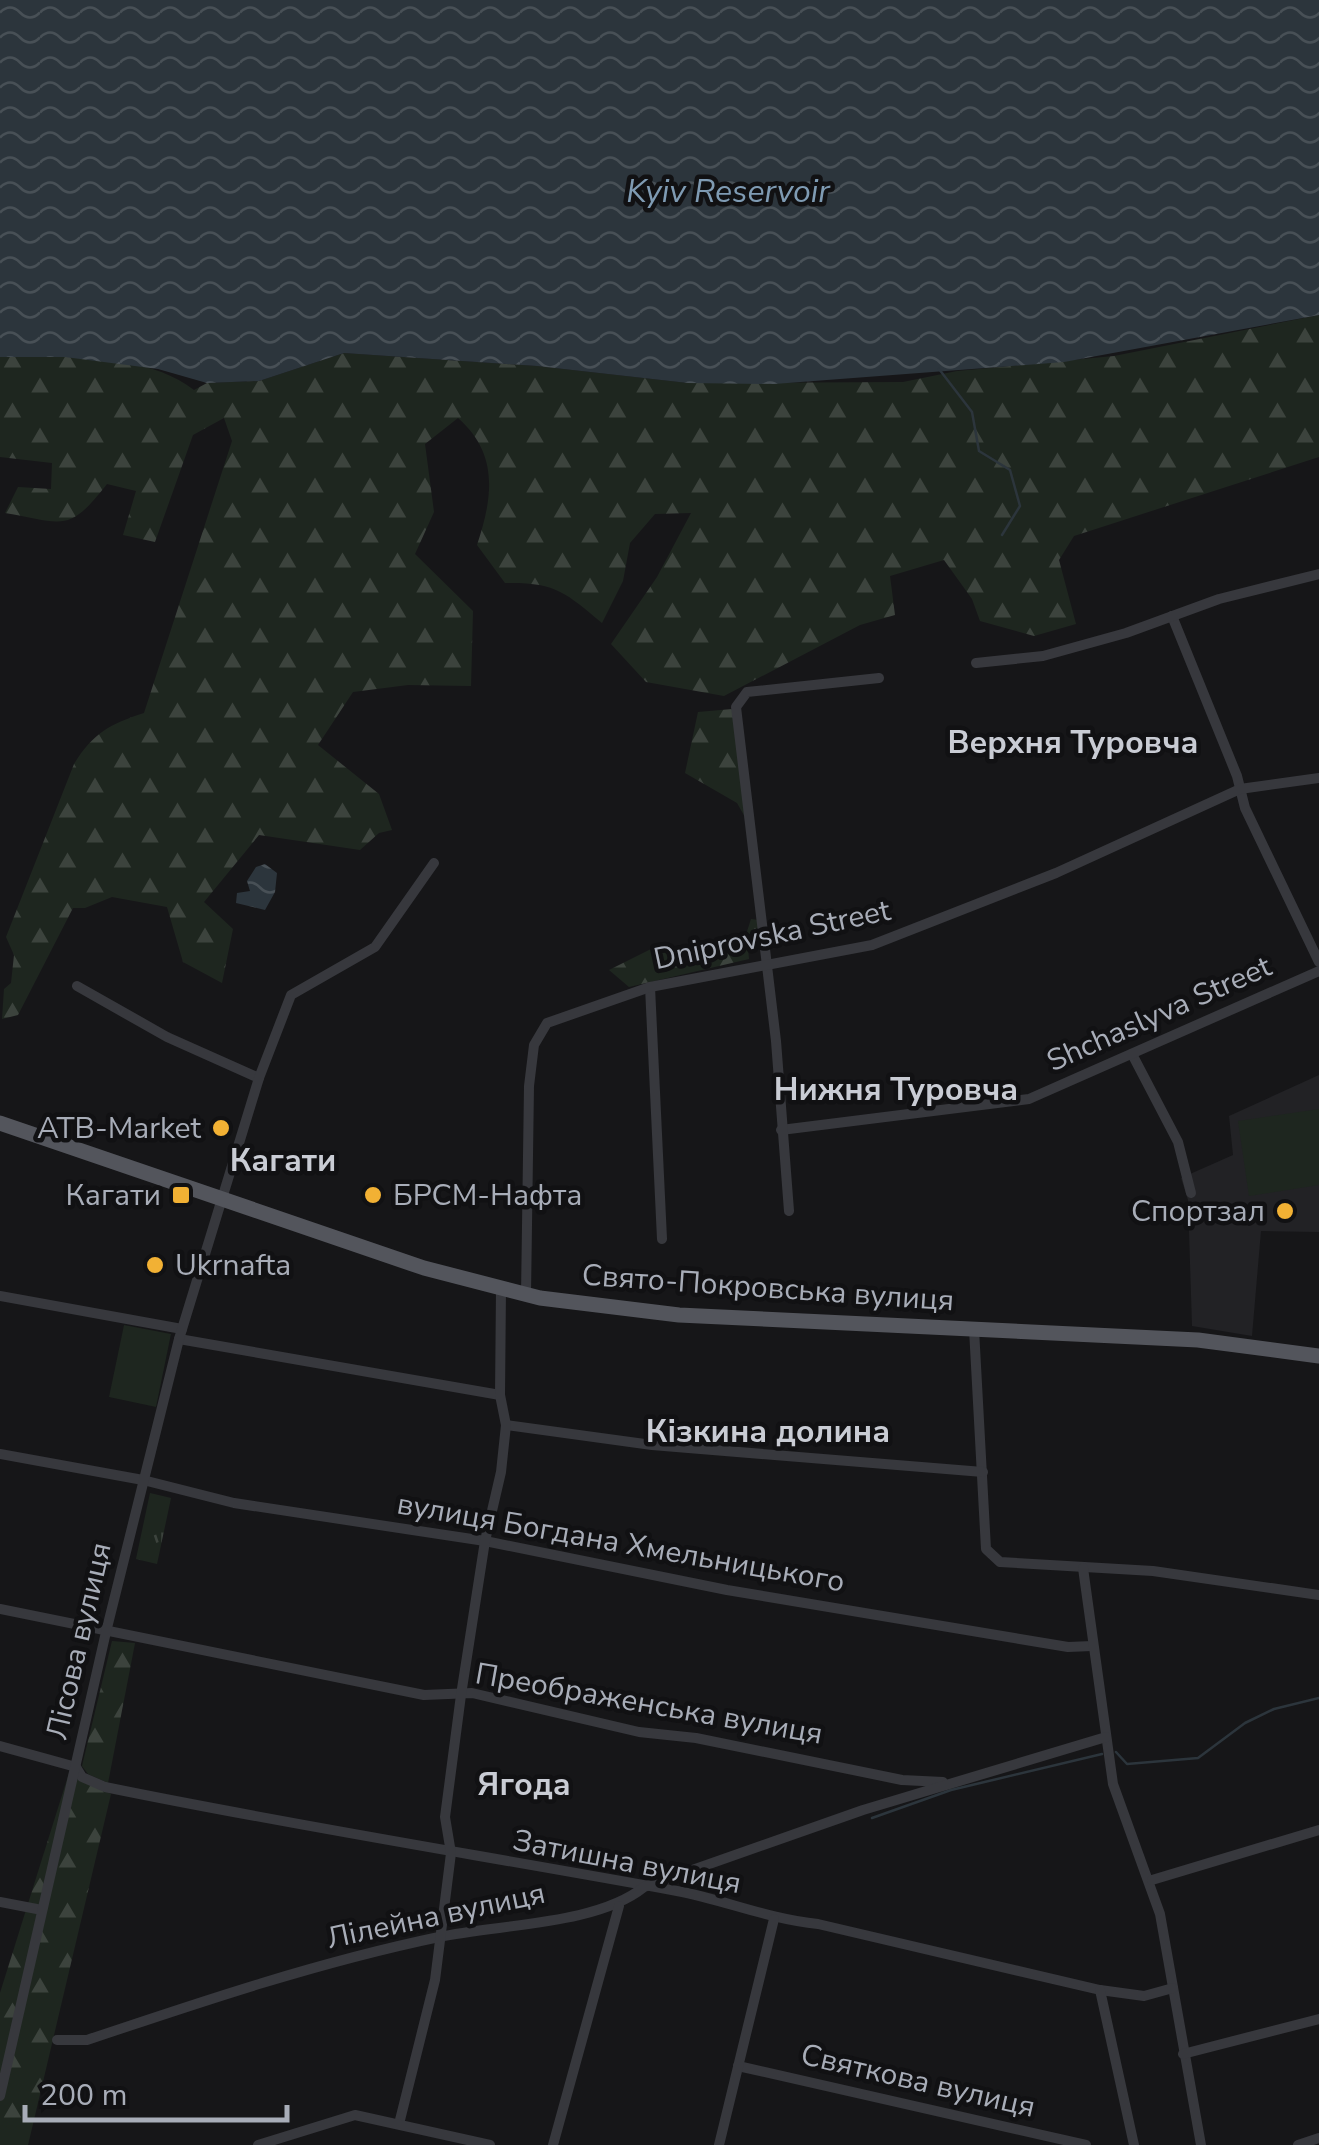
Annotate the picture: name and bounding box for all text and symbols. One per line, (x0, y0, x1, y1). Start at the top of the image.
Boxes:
water label: Kyiv Reservoir (626, 170, 831, 213)
district label: Верхня Туровча (947, 721, 1199, 764)
street label: Dniprovska Street (650, 890, 894, 980)
street label: Shchaslyva Street (1040, 946, 1278, 1082)
district label: Нижня Туровча (774, 1068, 1018, 1111)
place label: ATB-Market (37, 1108, 201, 1149)
marker: ATB-Market (210, 1117, 232, 1139)
district label: Кагати (230, 1139, 336, 1182)
place label: Кагати (66, 1175, 161, 1216)
place label: БРСМ-Нафта (393, 1175, 582, 1216)
marker: Кагати (170, 1184, 192, 1206)
marker: БРСМ-Нафта (362, 1184, 384, 1206)
place label: Спортзал (1131, 1191, 1265, 1232)
marker: Спортзал (1274, 1200, 1296, 1222)
place label: Ukrnafta (175, 1245, 291, 1286)
marker: Ukrnafta (144, 1254, 166, 1276)
street label: Свято-Покровська вулиця (581, 1255, 955, 1321)
district label: Кізкина долина (646, 1410, 890, 1453)
street label: вулиця Богдана Хмельницького (394, 1483, 848, 1603)
street label: Лісова вулиця (36, 1538, 122, 1744)
street label: Преображенська вулиця (472, 1653, 826, 1755)
district label: Ягода (477, 1763, 571, 1806)
street label: Затишна вулиця (509, 1820, 745, 1904)
street label: Лілейна вулиця (323, 1873, 549, 1959)
street label: Святкова вулиця (797, 2034, 1039, 2128)
scale bar (25, 2060, 288, 2122)
text: 200 m (40, 2075, 127, 2116)

